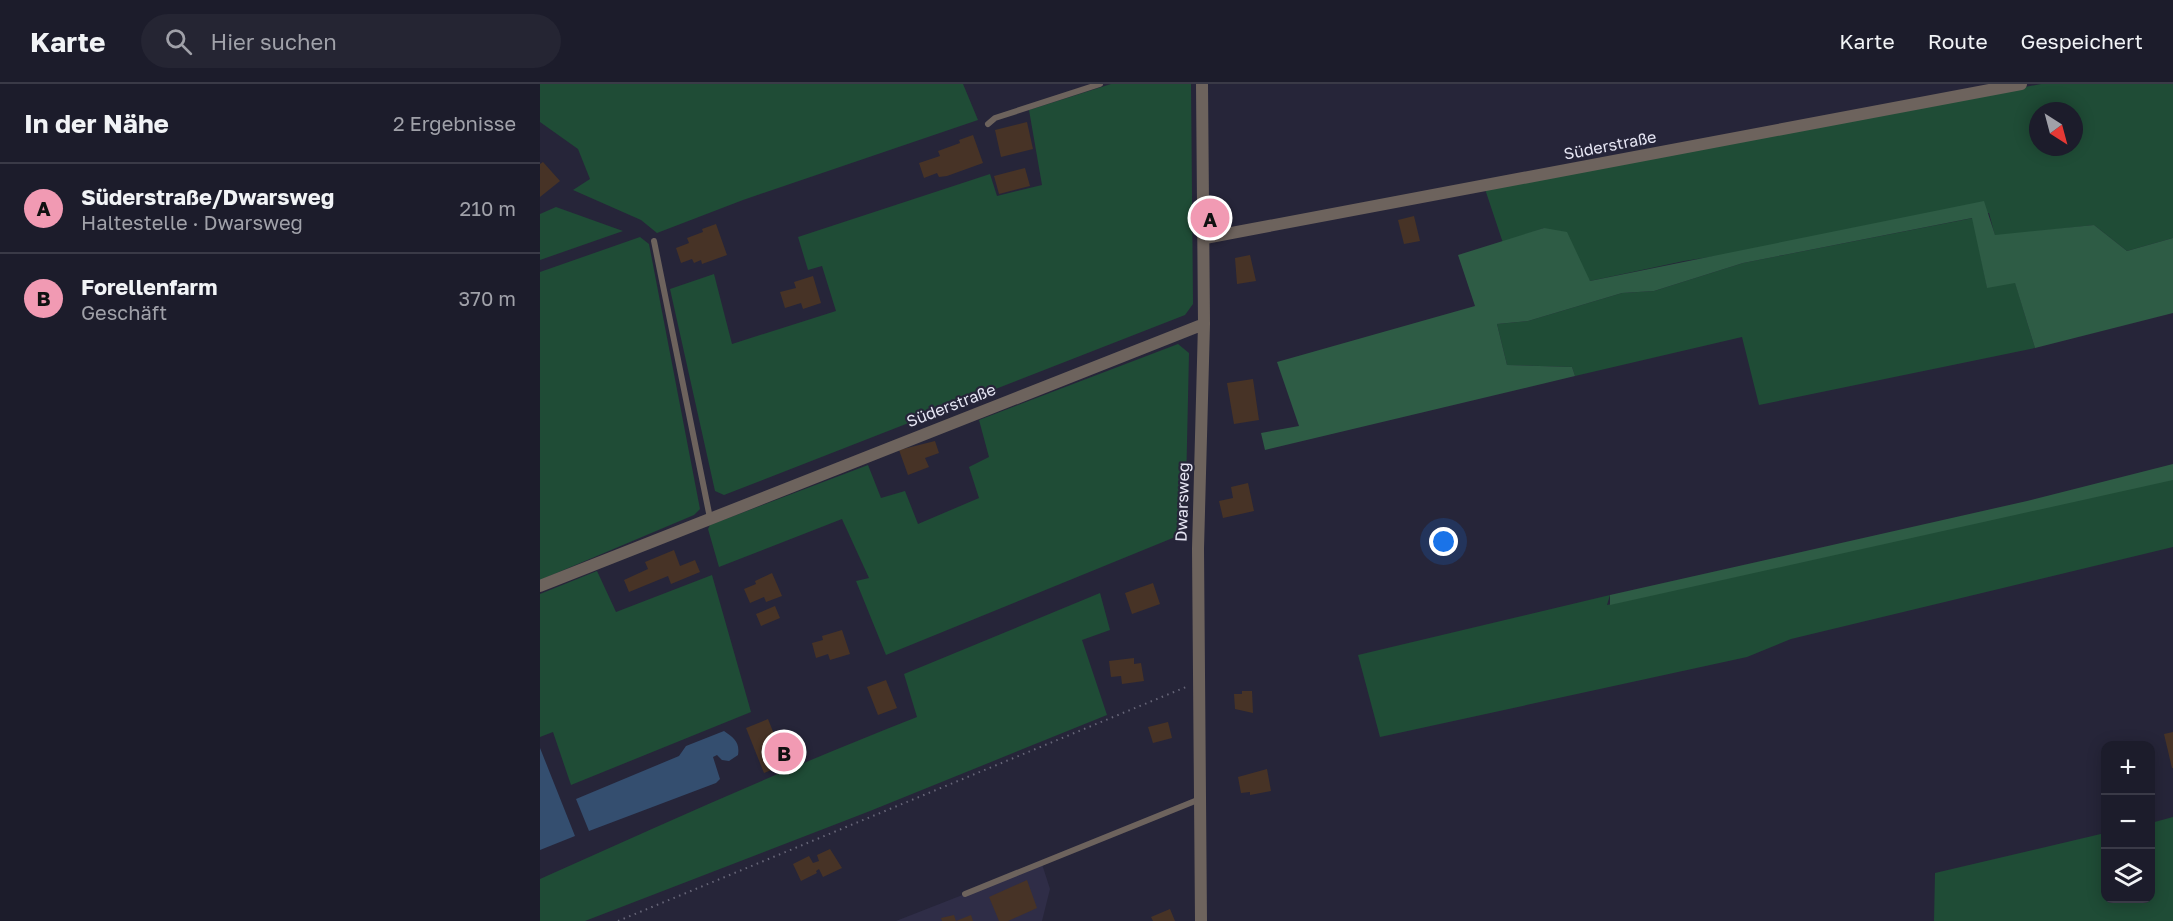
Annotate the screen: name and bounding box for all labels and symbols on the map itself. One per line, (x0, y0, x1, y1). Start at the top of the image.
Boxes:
north arrow (2029, 102, 2083, 156)
street label: Süderstraße (1562, 126, 1658, 164)
pin: A (1190, 196, 1230, 240)
street label: Süderstraße (904, 379, 998, 431)
street label: Dwarsweg (1171, 462, 1193, 542)
your location (1429, 527, 1458, 556)
pin: B (764, 730, 804, 774)

